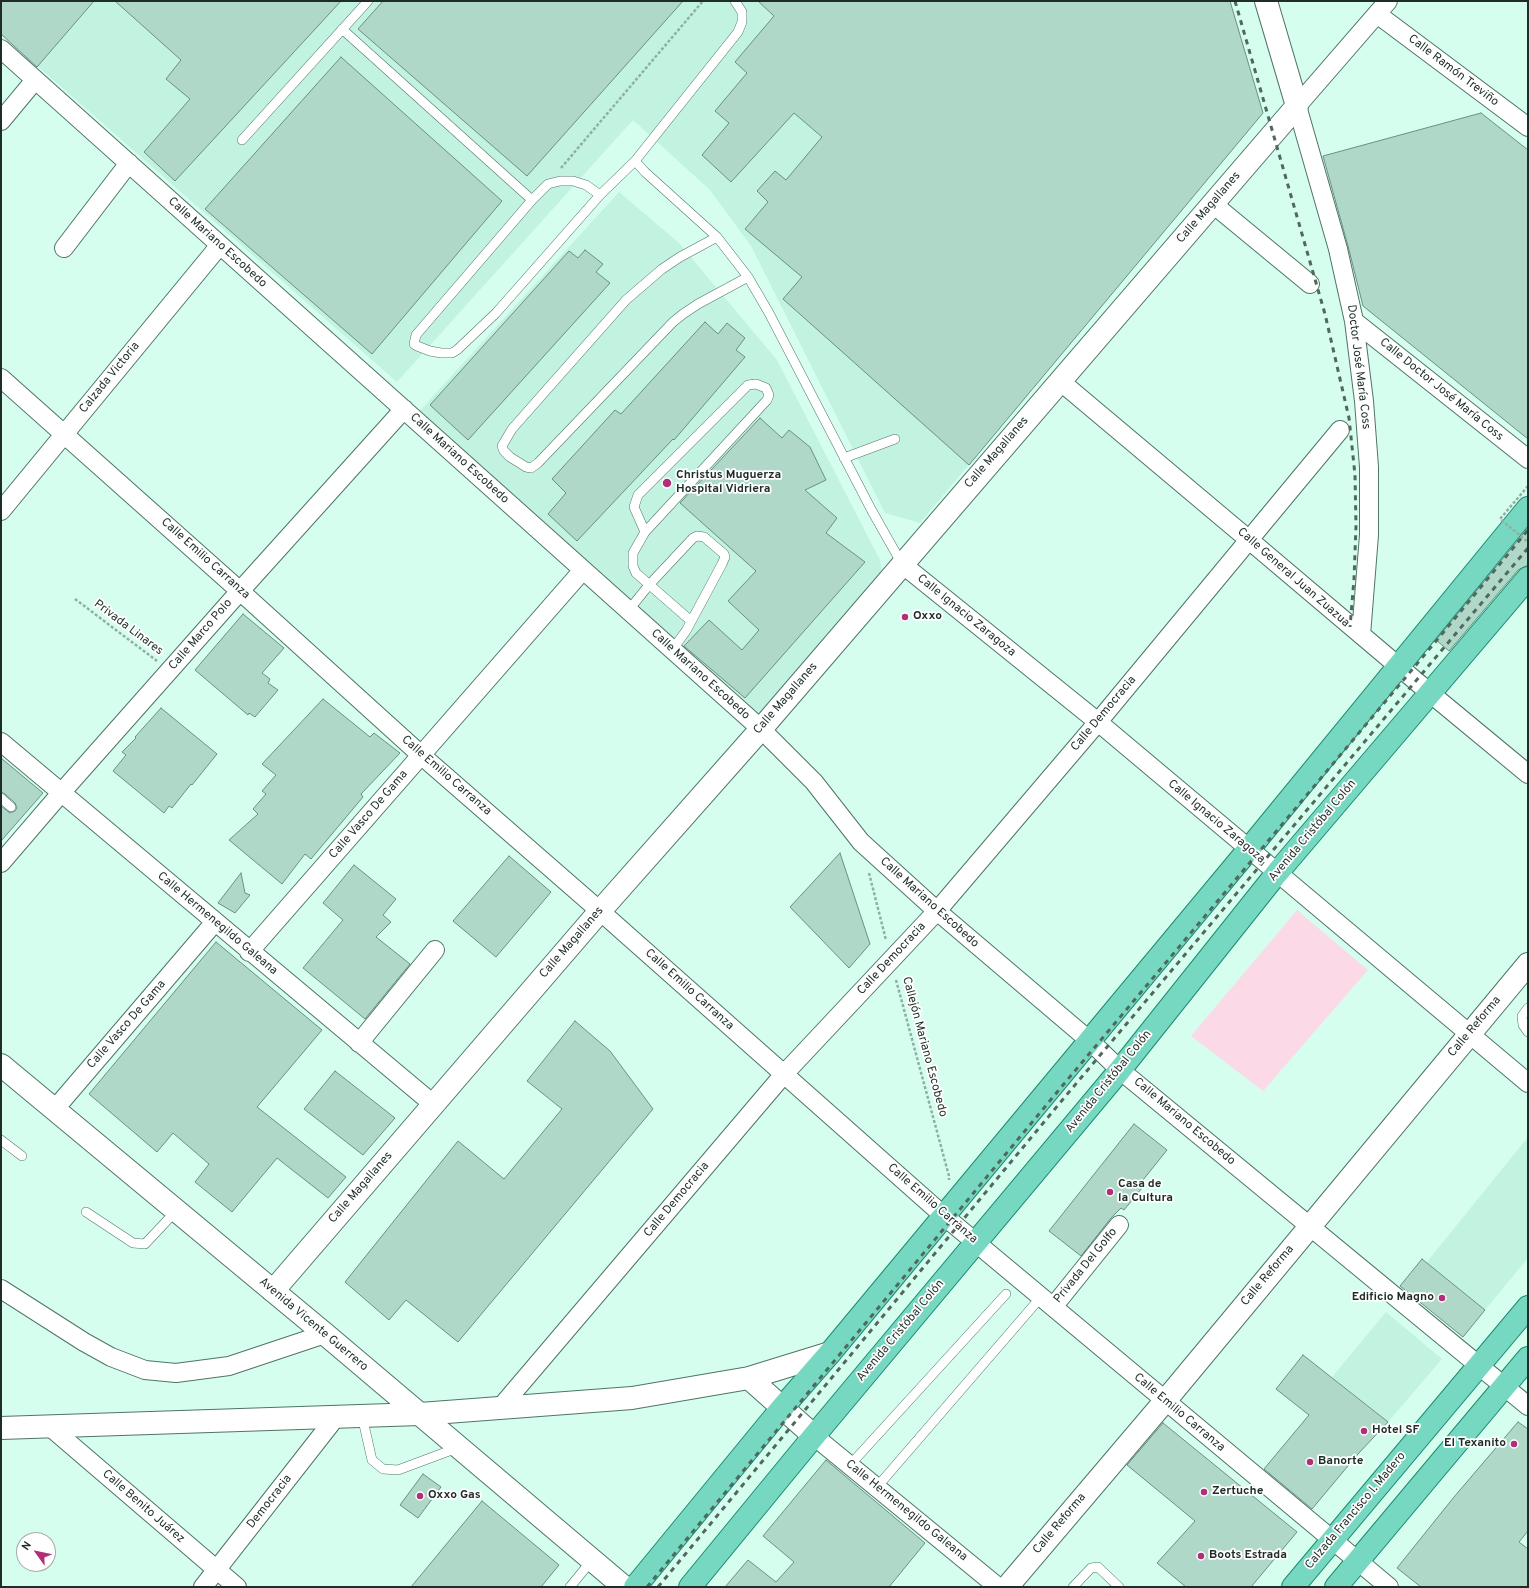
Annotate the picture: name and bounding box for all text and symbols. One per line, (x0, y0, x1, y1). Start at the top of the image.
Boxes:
street label: Calle Ramón Treviño (1405, 32, 1501, 110)
street label: Calle Magallanes (1174, 169, 1244, 247)
street label: Calle Mariano Escobedo (165, 195, 269, 291)
street label: Doctor José María Coss (1343, 304, 1373, 430)
street label: Calle Doctor José María Coss (1376, 336, 1506, 444)
street label: Calzada Victoria (77, 339, 143, 417)
street label: Calle Mariano Escobedo (407, 411, 511, 507)
street label: Calle Magallanes (962, 414, 1032, 492)
place label: Christus Muguerza Hospital Vidriera (676, 469, 781, 497)
marker: Christus Muguerza Hospital Vidriera (661, 477, 673, 489)
street label: Calle Emilio Carranza (158, 515, 252, 603)
street label: Calle General Juan Zuazua (1234, 525, 1352, 631)
street label: Calle Ignacio Zaragoza (914, 572, 1018, 660)
street label: Privada Linares (91, 597, 165, 659)
street label: Calle Marco Polo (166, 597, 236, 673)
place label: Oxxo (913, 610, 942, 624)
marker: Oxxo (900, 612, 910, 622)
street label: Calle Mariano Escobedo (648, 627, 752, 723)
street label: Calle Magallanes (751, 660, 821, 738)
street label: Calle Democracia (1068, 673, 1140, 755)
street label: Calle Emilio Carranza (398, 733, 494, 819)
street label: Calle Vasco De Gama (327, 768, 411, 862)
street label: Calle Ignacio Zaragoza (1164, 777, 1268, 867)
street label: Avenida Cristóbal Colón (1266, 777, 1360, 885)
street label: Calle Mariano Escobedo (877, 855, 981, 951)
street label: Calle Hermenegildo Galeana (154, 869, 280, 979)
street label: Calle Magallanes (537, 904, 607, 982)
street label: Calle Democracia (855, 920, 929, 998)
street label: Calle Emilio Carranza (642, 946, 736, 1034)
street label: Callejón Mariano Escobedo (898, 975, 950, 1119)
street label: Calle Vasco De Gama (85, 978, 169, 1072)
street label: Calle Reforma (1445, 994, 1505, 1060)
street label: Avenida Cristóbal Colón (1063, 1028, 1155, 1136)
street label: Calle Mariano Escobedo (1130, 1075, 1238, 1169)
street label: Calle Magallanes (326, 1149, 396, 1227)
street label: Calle Democracia (641, 1159, 713, 1241)
street label: Calle Emilio Carranza (884, 1161, 980, 1247)
place label: Casa de la Cultura (1118, 1178, 1173, 1206)
marker: Casa de la Cultura (1105, 1187, 1115, 1197)
street label: Privada Del Golfo (1051, 1226, 1121, 1306)
street label: Calle Reforma (1238, 1243, 1298, 1309)
street label: Avenida Vicente Guerrero (256, 1275, 370, 1375)
street label: Avenida Cristóbal Colón (854, 1277, 948, 1385)
place label: Edificio Magno (1352, 1291, 1434, 1305)
marker: Edificio Magno (1437, 1293, 1447, 1303)
street label: Calle Emilio Carranza (1130, 1371, 1228, 1455)
place label: Hotel SF (1372, 1424, 1419, 1438)
marker: Hotel SF (1359, 1426, 1369, 1436)
place label: El Texanito (1444, 1437, 1506, 1451)
marker: El Texanito (1509, 1439, 1519, 1449)
street label: Calzada Francisco I. Madero (1303, 1449, 1409, 1573)
place label: Banorte (1318, 1455, 1363, 1469)
street label: Calle Hermenegildo Galeana (842, 1457, 970, 1565)
marker: Banorte (1305, 1457, 1315, 1467)
street label: Calle Benito Juárez (99, 1467, 187, 1547)
street label: Democracia (245, 1472, 295, 1532)
place label: Zertuche (1212, 1485, 1263, 1499)
marker: Zertuche (1199, 1487, 1209, 1497)
place label: Oxxo Gas (428, 1489, 481, 1503)
marker: Oxxo Gas (415, 1491, 425, 1501)
street label: Calle Reforma (1030, 1491, 1090, 1557)
north arrow (16, 1532, 56, 1572)
text: N (19, 1539, 35, 1553)
place label: Boots Estrada (1209, 1549, 1287, 1563)
marker: Boots Estrada (1196, 1551, 1206, 1561)

